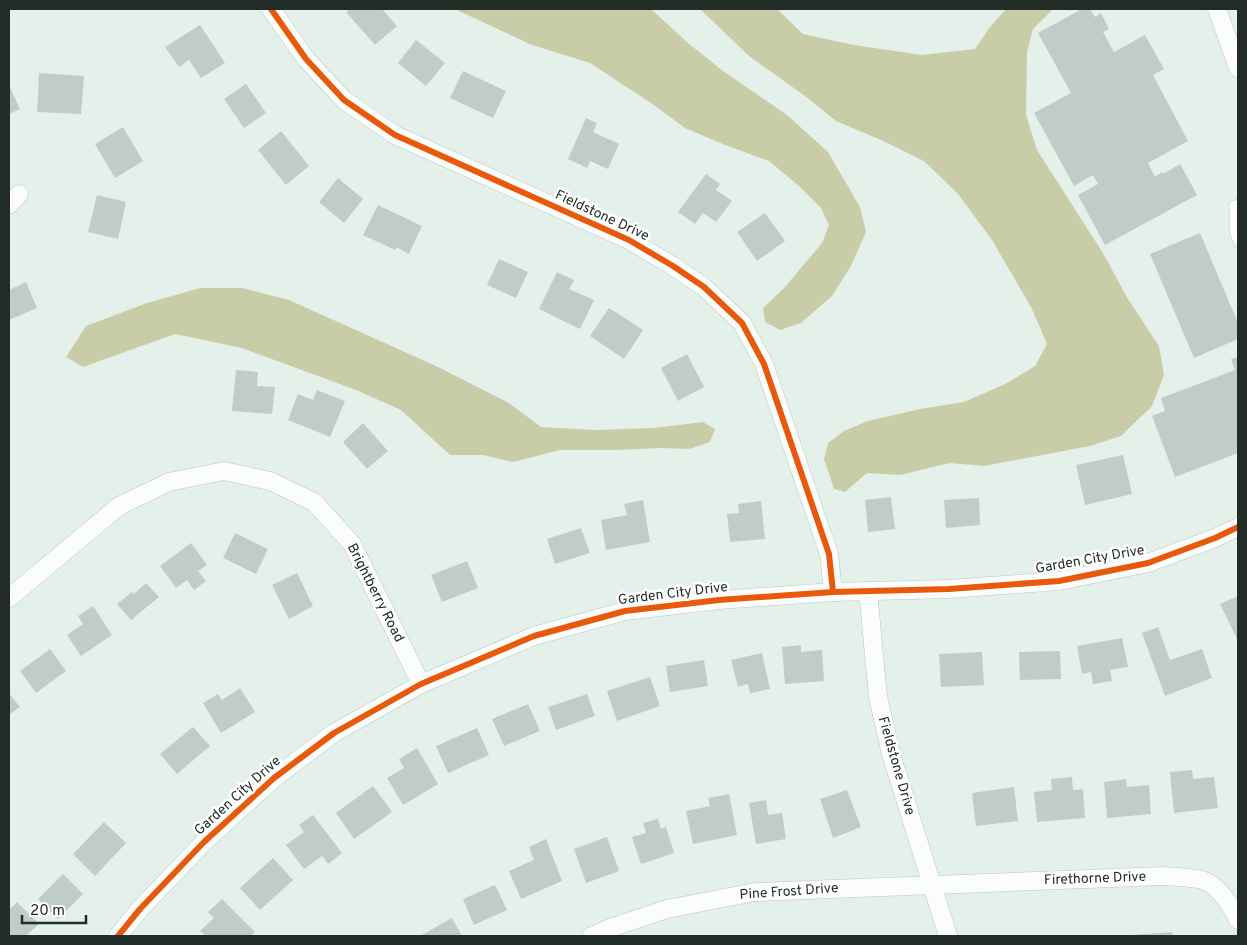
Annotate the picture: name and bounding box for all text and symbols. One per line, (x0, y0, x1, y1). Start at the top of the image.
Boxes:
street label: Fieldstone Drive (552, 187, 652, 245)
street label: Brightberry Road (343, 541, 407, 645)
street label: Garden City Drive (1034, 542, 1146, 578)
street label: Garden City Drive (617, 579, 729, 609)
street label: Fieldstone Drive (874, 715, 918, 817)
street label: Garden City Drive (191, 753, 285, 839)
street label: Firethorne Drive (1044, 869, 1146, 889)
street label: Pine Frost Drive (739, 880, 839, 904)
scale bar (22, 892, 86, 924)
text: 20 m (30, 902, 65, 921)

